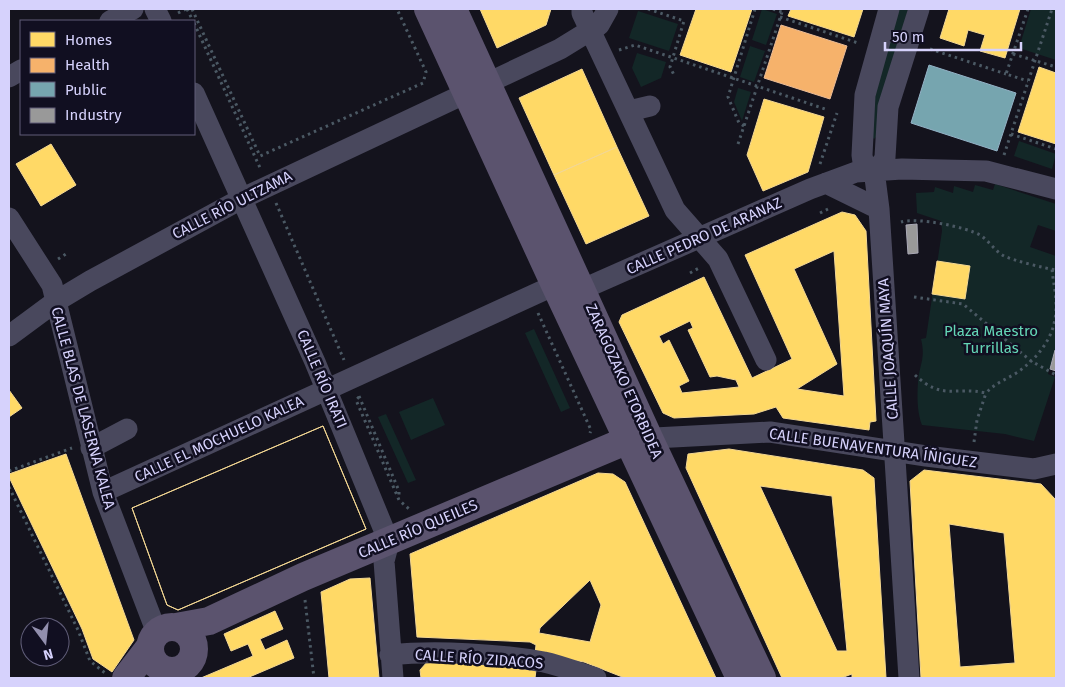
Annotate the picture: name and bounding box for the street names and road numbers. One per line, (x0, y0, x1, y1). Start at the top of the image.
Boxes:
street label: CALLE RÍO ULTZAMA (169, 167, 295, 243)
street label: CALLE PEDRO DE ARANAZ (623, 193, 785, 278)
street label: CALLE JOAQUÍN MAYA (874, 277, 902, 420)
street label: ZARAGOZAKO ETORBIDEA (582, 301, 666, 461)
street label: CALLE BLAS DE LASERNA KALEA (47, 305, 119, 511)
street label: CALLE RÍO IRATI (293, 327, 351, 431)
street label: CALLE EL MOCHUELO KALEA (132, 392, 307, 486)
street label: CALLE BUENAVENTURA ÍÑIGUEZ (768, 424, 978, 472)
street label: CALLE RÍO QUEILES (356, 496, 480, 562)
street label: CALLE RÍO ZIDACOS (414, 646, 544, 672)

